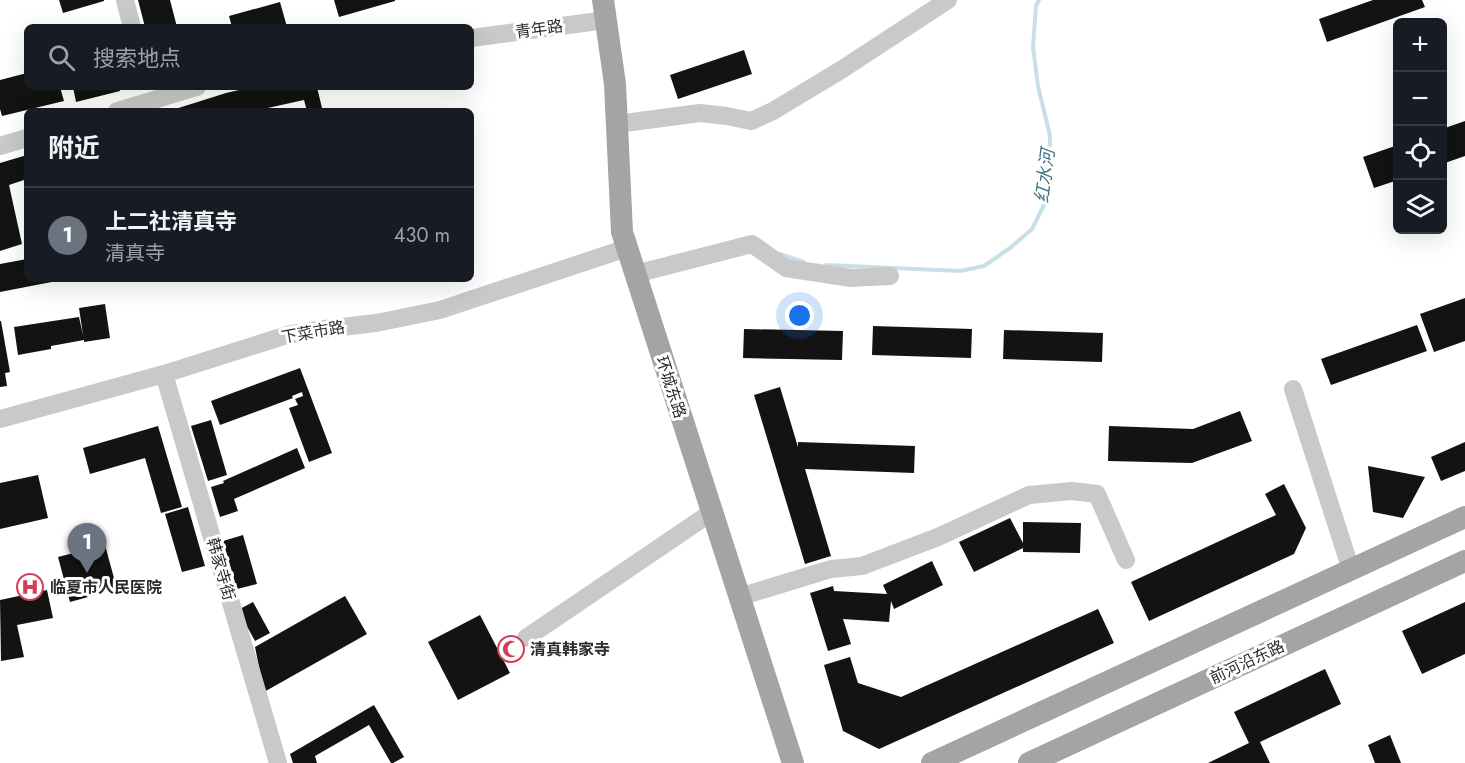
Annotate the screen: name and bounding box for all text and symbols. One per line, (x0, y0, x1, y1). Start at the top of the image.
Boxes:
street label: 青年路 (514, 14, 564, 44)
map controls (1393, 18, 1447, 234)
button: + (1393, 18, 1447, 72)
search box (24, 24, 474, 90)
icon: search (45, 41, 78, 74)
text: 搜索地点 (93, 42, 181, 74)
button: − (1393, 72, 1447, 126)
button: locate (1393, 126, 1447, 180)
text: 附近 (48, 129, 100, 167)
water label: 红水河 (1029, 145, 1062, 204)
button: layers (1393, 180, 1447, 234)
text: 上二社清真寺 (105, 205, 237, 237)
text: 1 (62, 221, 73, 250)
text: 430 m (394, 221, 450, 250)
text: 清真寺 (105, 239, 165, 268)
your location (785, 301, 814, 330)
street label: 下菜市路 (279, 315, 347, 349)
street label: 环城东路 (650, 353, 692, 421)
pin: 1 (68, 524, 106, 573)
street label: 韩家寺街 (201, 535, 241, 603)
hospital icon: 临夏市人民医院 (15, 572, 45, 602)
place label: 临夏市人民医院 (50, 576, 162, 599)
mosque icon: 清真韩家寺 (496, 634, 526, 664)
street label: 前河沿东路 (1206, 635, 1288, 689)
place label: 清真韩家寺 (530, 638, 610, 661)

